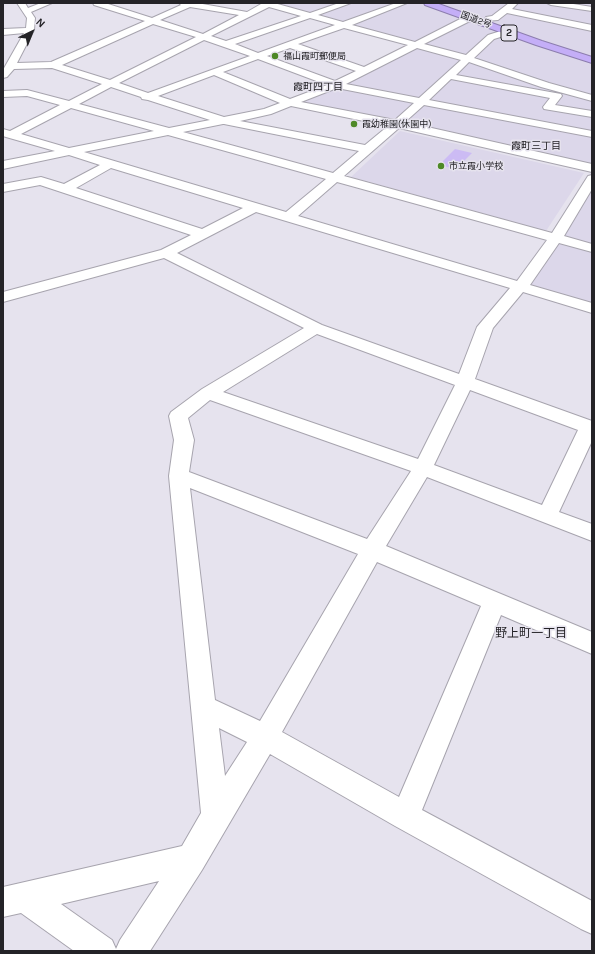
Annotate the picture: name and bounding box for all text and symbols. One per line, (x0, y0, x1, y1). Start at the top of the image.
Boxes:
street label: 国道2号 (459, 9, 493, 31)
north arrow (12, 12, 52, 52)
text: N (33, 15, 48, 30)
road number: 2 (501, 25, 517, 41)
marker: 福山霞町郵便局 (270, 51, 280, 61)
place label: 福山霞町郵便局 (283, 51, 346, 61)
district label: 霞町四丁目 (293, 81, 343, 93)
marker: 霞幼稚園(休園中) (349, 119, 359, 129)
place label: 霞幼稚園(休園中) (362, 119, 431, 129)
district label: 霞町三丁目 (511, 140, 561, 152)
marker: 市立霞小学校 (436, 161, 446, 171)
place label: 市立霞小学校 (449, 161, 503, 171)
district label: 野上町一丁目 (495, 627, 567, 641)

